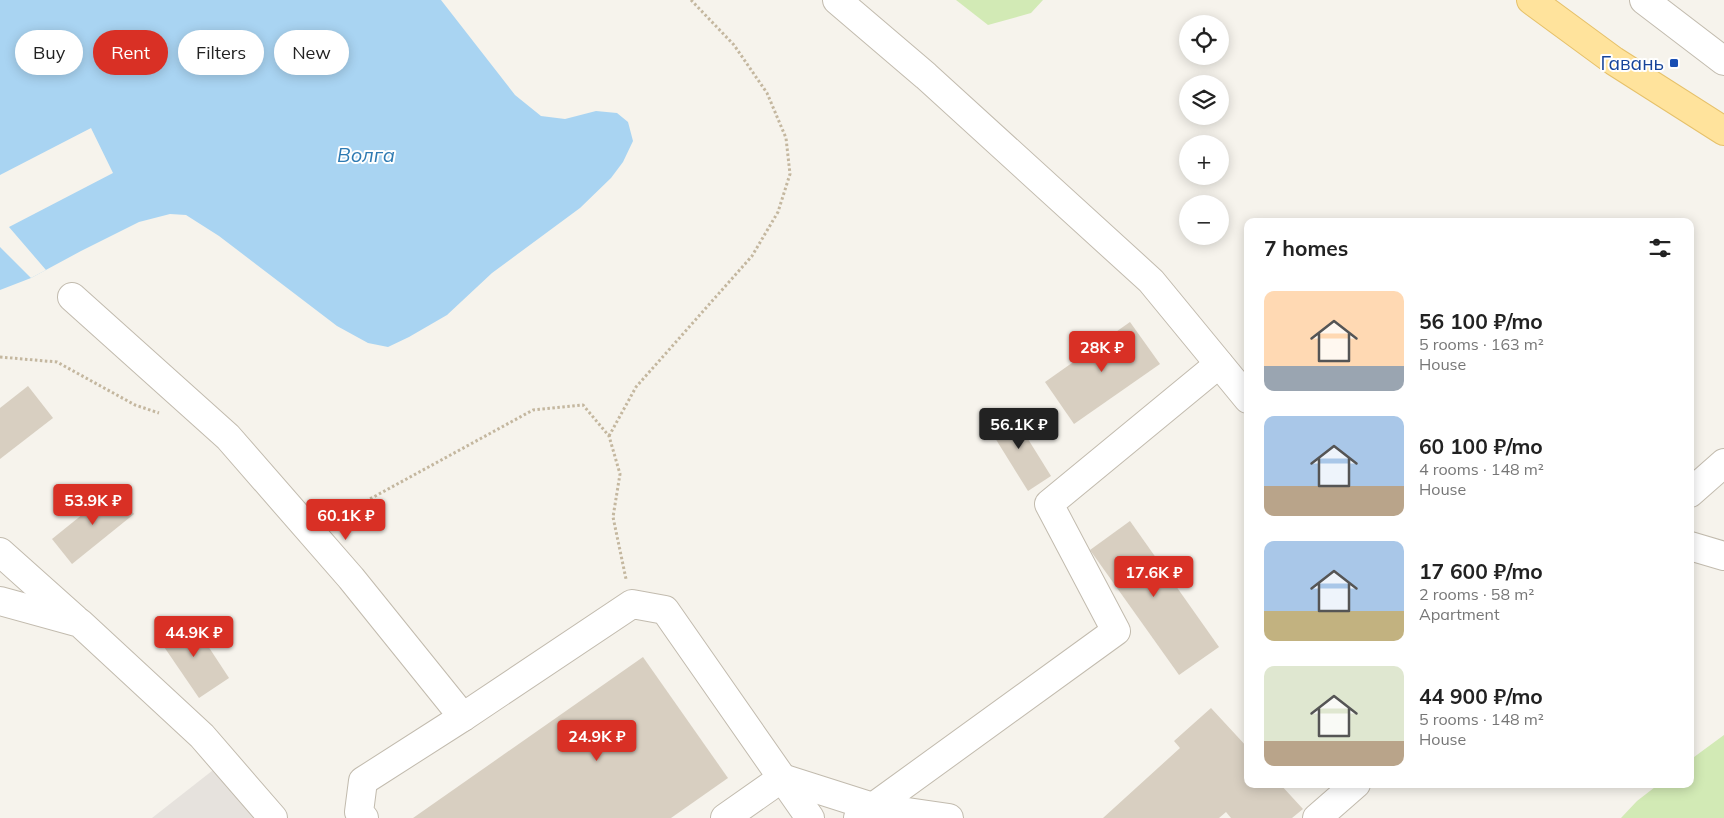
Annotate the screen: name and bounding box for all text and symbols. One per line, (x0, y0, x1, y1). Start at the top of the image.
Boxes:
map controls (1179, 15, 1229, 245)
button: locate (1179, 15, 1229, 65)
chip: Buy (15, 30, 83, 75)
chip: Rent (93, 30, 168, 75)
chip: Filters (178, 30, 264, 75)
chip: New (274, 30, 349, 75)
place label: Гавань (1600, 51, 1664, 75)
marker: Гавань (1668, 57, 1680, 69)
button: layers (1179, 75, 1229, 125)
button: + (1179, 135, 1229, 185)
water label: Волга (337, 142, 395, 167)
button: − (1179, 195, 1229, 245)
icon: filters (1646, 234, 1674, 262)
text: 7 homes (1264, 235, 1348, 261)
text: 56 100 ₽/mo (1419, 308, 1543, 334)
icon: home (1304, 311, 1364, 371)
pin: 28K ₽ (1067, 330, 1137, 373)
text: 5 rooms · 163 m² (1419, 334, 1544, 354)
text: 28K ₽ (1080, 337, 1124, 357)
text: House (1419, 354, 1466, 374)
pin: 56.1K ₽ (973, 408, 1065, 450)
text: 56.1K ₽ (990, 414, 1048, 434)
text: 60 100 ₽/mo (1419, 433, 1543, 459)
icon: home (1304, 436, 1364, 496)
text: 4 rooms · 148 m² (1419, 459, 1544, 479)
text: House (1419, 479, 1466, 499)
pin: 53.9K ₽ (47, 484, 139, 526)
text: 53.9K ₽ (64, 490, 122, 510)
pin: 60.1K ₽ (300, 498, 392, 541)
text: 60.1K ₽ (317, 505, 375, 525)
pin: 17.6K ₽ (1108, 556, 1200, 598)
text: 17 600 ₽/mo (1419, 558, 1543, 584)
icon: home (1304, 561, 1364, 621)
text: 17.6K ₽ (1125, 562, 1183, 582)
text: 2 rooms · 58 m² (1419, 584, 1534, 604)
text: Apartment (1419, 604, 1500, 624)
pin: 44.9K ₽ (148, 616, 240, 658)
text: 44.9K ₽ (165, 622, 223, 642)
text: 44 900 ₽/mo (1419, 683, 1543, 709)
icon: home (1304, 686, 1364, 746)
text: 5 rooms · 148 m² (1419, 709, 1544, 729)
pin: 24.9K ₽ (551, 720, 643, 762)
text: 24.9K ₽ (568, 726, 626, 746)
text: House (1419, 729, 1466, 749)

